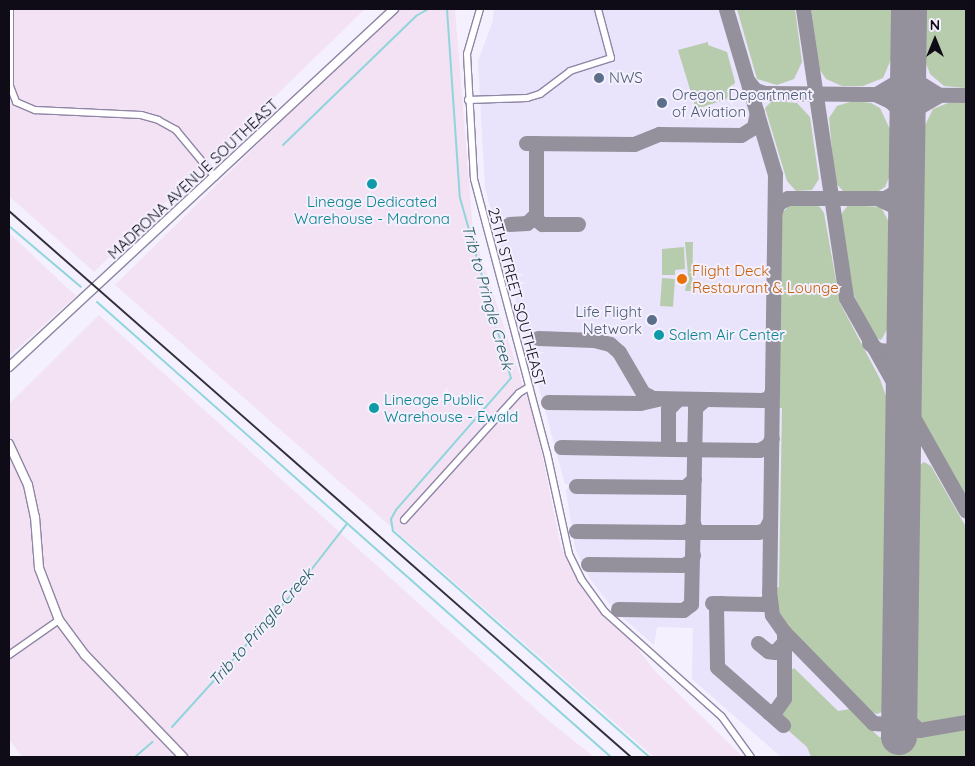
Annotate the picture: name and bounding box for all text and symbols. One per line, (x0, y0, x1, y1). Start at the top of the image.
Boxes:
north arrow (910, 15, 960, 65)
text: N (930, 16, 940, 34)
place label: NWS (609, 69, 643, 87)
marker: NWS (593, 72, 605, 84)
place label: Oregon Department of Aviation (672, 85, 813, 120)
street label: MADRONA AVENUE SOUTHEAST (104, 95, 282, 263)
marker: Oregon Department of Aviation (656, 97, 668, 109)
marker: Lineage Dedicated Warehouse - Madrona (366, 178, 378, 190)
place label: Lineage Dedicated Warehouse - Madrona (294, 192, 450, 227)
street label: 25TH STREET SOUTHEAST (484, 206, 550, 388)
water label: Trib to Pringle Creek (458, 222, 518, 372)
place label: Flight Deck Restaurant & Lounge (692, 261, 839, 296)
marker: Flight Deck Restaurant & Lounge (676, 273, 688, 285)
place label: Life Flight Network (575, 302, 642, 337)
marker: Life Flight Network (646, 314, 658, 326)
place label: Salem Air Center (669, 326, 785, 344)
marker: Salem Air Center (653, 329, 665, 341)
place label: Lineage Public Warehouse - Ewald (384, 390, 518, 425)
marker: Lineage Public Warehouse - Ewald (368, 402, 380, 414)
water label: Trib to Pringle Creek (205, 564, 317, 690)

